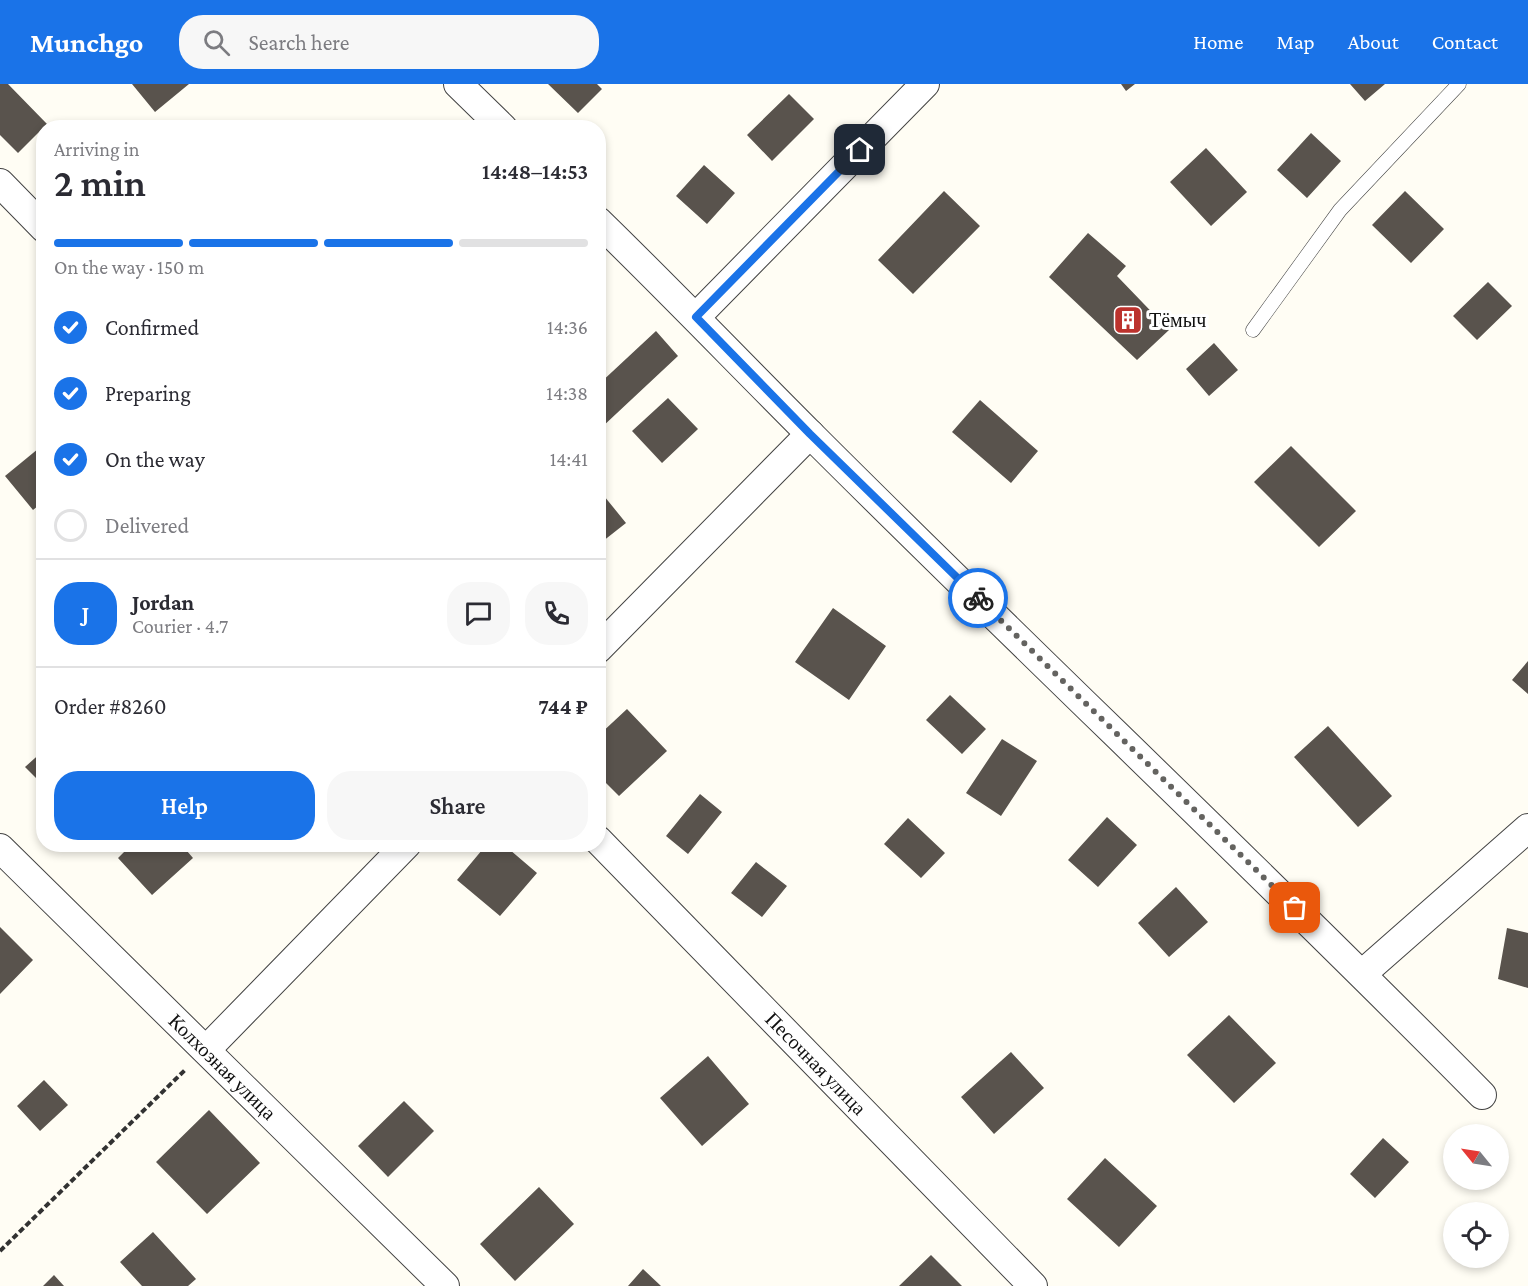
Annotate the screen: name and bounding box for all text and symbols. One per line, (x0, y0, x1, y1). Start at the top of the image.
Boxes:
search box (179, 15, 599, 69)
icon: search (200, 26, 233, 59)
text: Munchgo (30, 27, 143, 58)
text: Search here (248, 30, 349, 55)
text: Home (1193, 30, 1243, 54)
text: Map (1276, 30, 1315, 54)
text: About (1348, 30, 1399, 54)
text: Contact (1432, 30, 1498, 54)
pin (834, 124, 885, 175)
icon: home (843, 133, 876, 166)
text: Arriving in (54, 138, 139, 160)
text: 14:48–14:53 (482, 159, 588, 184)
text: 2 min (54, 161, 146, 204)
text: On the way · 150 m (54, 256, 204, 278)
building icon: Тёмыч (1112, 304, 1144, 336)
place label: Тёмыч (1149, 309, 1206, 331)
icon: check (54, 311, 87, 344)
text: Confirmed (105, 315, 199, 340)
text: 14:36 (547, 316, 588, 338)
icon: check (54, 377, 87, 410)
text: Preparing (105, 381, 191, 406)
text: 14:38 (546, 382, 588, 404)
icon: check (54, 443, 87, 476)
text: On the way (105, 447, 205, 472)
text: 14:41 (550, 448, 588, 470)
text: Delivered (105, 513, 189, 538)
courier (948, 568, 1008, 628)
button: chat (447, 582, 510, 645)
button: phone (525, 582, 588, 645)
icon: bike (962, 582, 995, 615)
text: Jordan (132, 590, 194, 615)
text: J (82, 601, 89, 626)
text: Courier · 4.7 (132, 615, 228, 637)
text: Order #8260 (54, 694, 166, 719)
text: 744 ₽ (538, 694, 588, 719)
button: Help (54, 771, 315, 840)
button: Share (327, 771, 588, 840)
pin (1269, 882, 1320, 933)
icon: bag (1278, 891, 1311, 924)
street label: Песочная улица (761, 1008, 871, 1119)
street label: Колхозная улица (164, 1010, 280, 1124)
north arrow (1443, 1124, 1509, 1190)
map controls (1443, 1124, 1509, 1268)
button: locate (1443, 1202, 1509, 1268)

